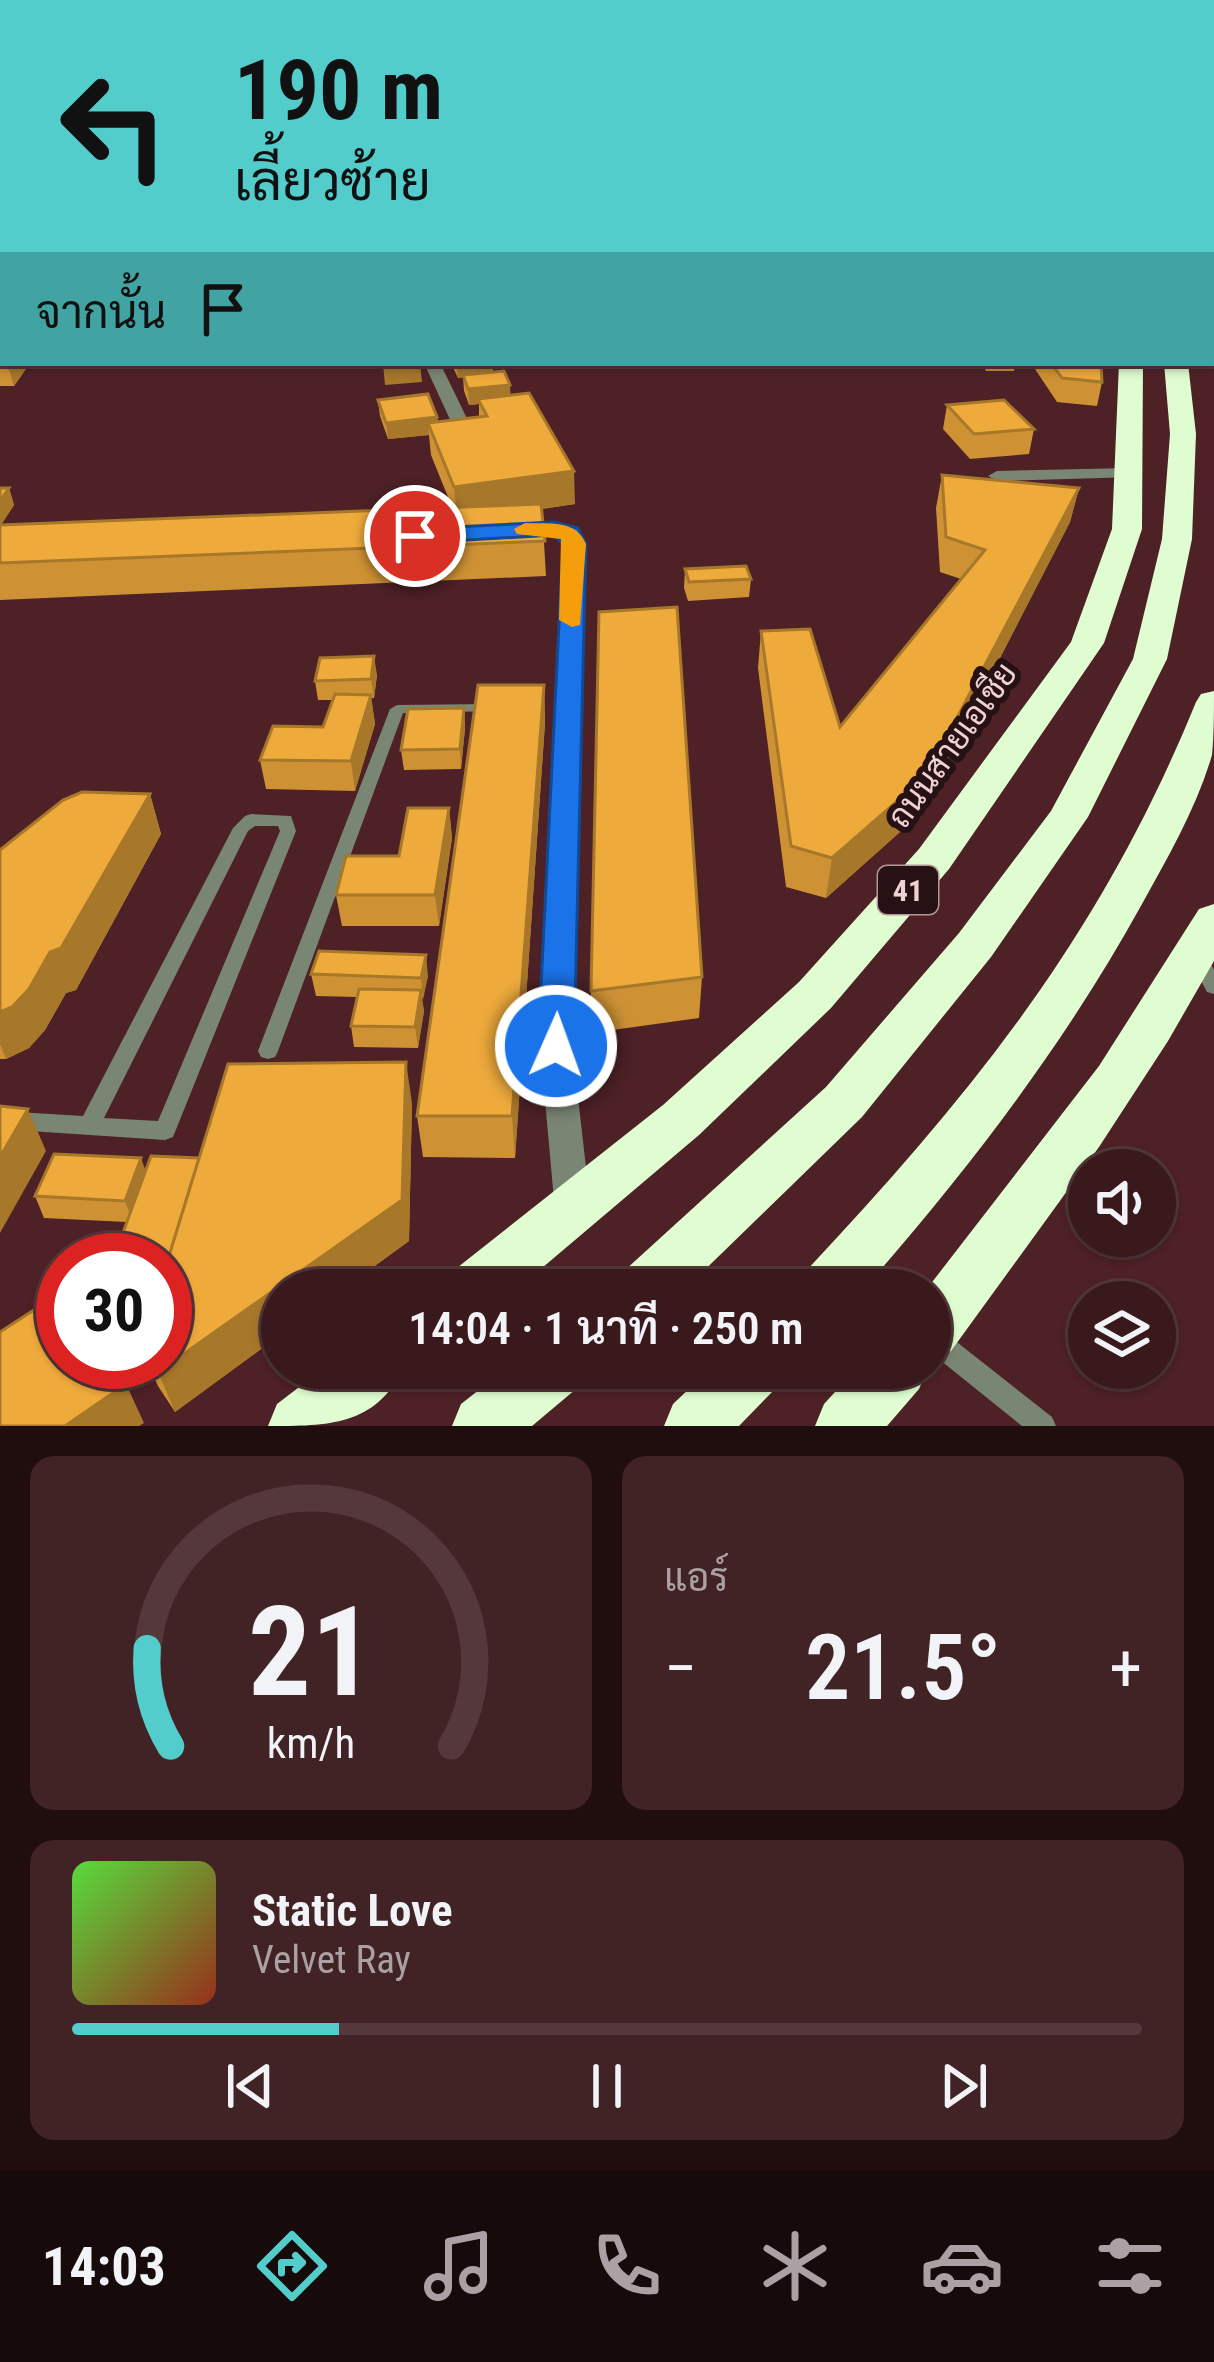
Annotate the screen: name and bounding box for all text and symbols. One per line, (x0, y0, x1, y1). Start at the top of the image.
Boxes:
text: 190 m (234, 41, 443, 140)
icon: left (36, 48, 192, 204)
text: เลี้ยวซ้าย (234, 150, 431, 213)
icon: arrive (190, 276, 256, 342)
text: จากนั้น (36, 286, 166, 339)
pin (364, 485, 466, 587)
icon: arrive (382, 503, 448, 569)
street label: ถนนสายเอเชีย (879, 655, 1025, 835)
road number: 41 (878, 866, 938, 914)
position arrow (493, 983, 619, 1109)
map controls (1068, 1149, 1176, 1389)
button: sound (1068, 1149, 1176, 1257)
speed limit sign: 30 (36, 1233, 192, 1389)
button: layers (1068, 1281, 1176, 1389)
text: 14:04 · 1 นาที · 250 m (408, 1302, 804, 1355)
text: แอร์ (664, 1555, 728, 1601)
text: 21 (248, 1579, 374, 1725)
text: 21.5° (805, 1616, 1001, 1721)
text: − (664, 1630, 697, 1707)
text: + (1109, 1630, 1142, 1707)
text: km/h (267, 1718, 355, 1768)
text: Static Love (252, 1884, 453, 1937)
text: Velvet Ray (252, 1937, 411, 1983)
icon: previous (217, 2053, 283, 2119)
icon: pause (574, 2053, 640, 2119)
icon: next (931, 2053, 997, 2119)
icon: directions (250, 2224, 334, 2308)
icon: music (417, 2224, 501, 2308)
icon: phone (585, 2224, 669, 2308)
icon: climate (753, 2224, 837, 2308)
icon: car (920, 2224, 1004, 2308)
icon: filters (1088, 2224, 1172, 2308)
text: 14:03 (42, 2235, 166, 2298)

